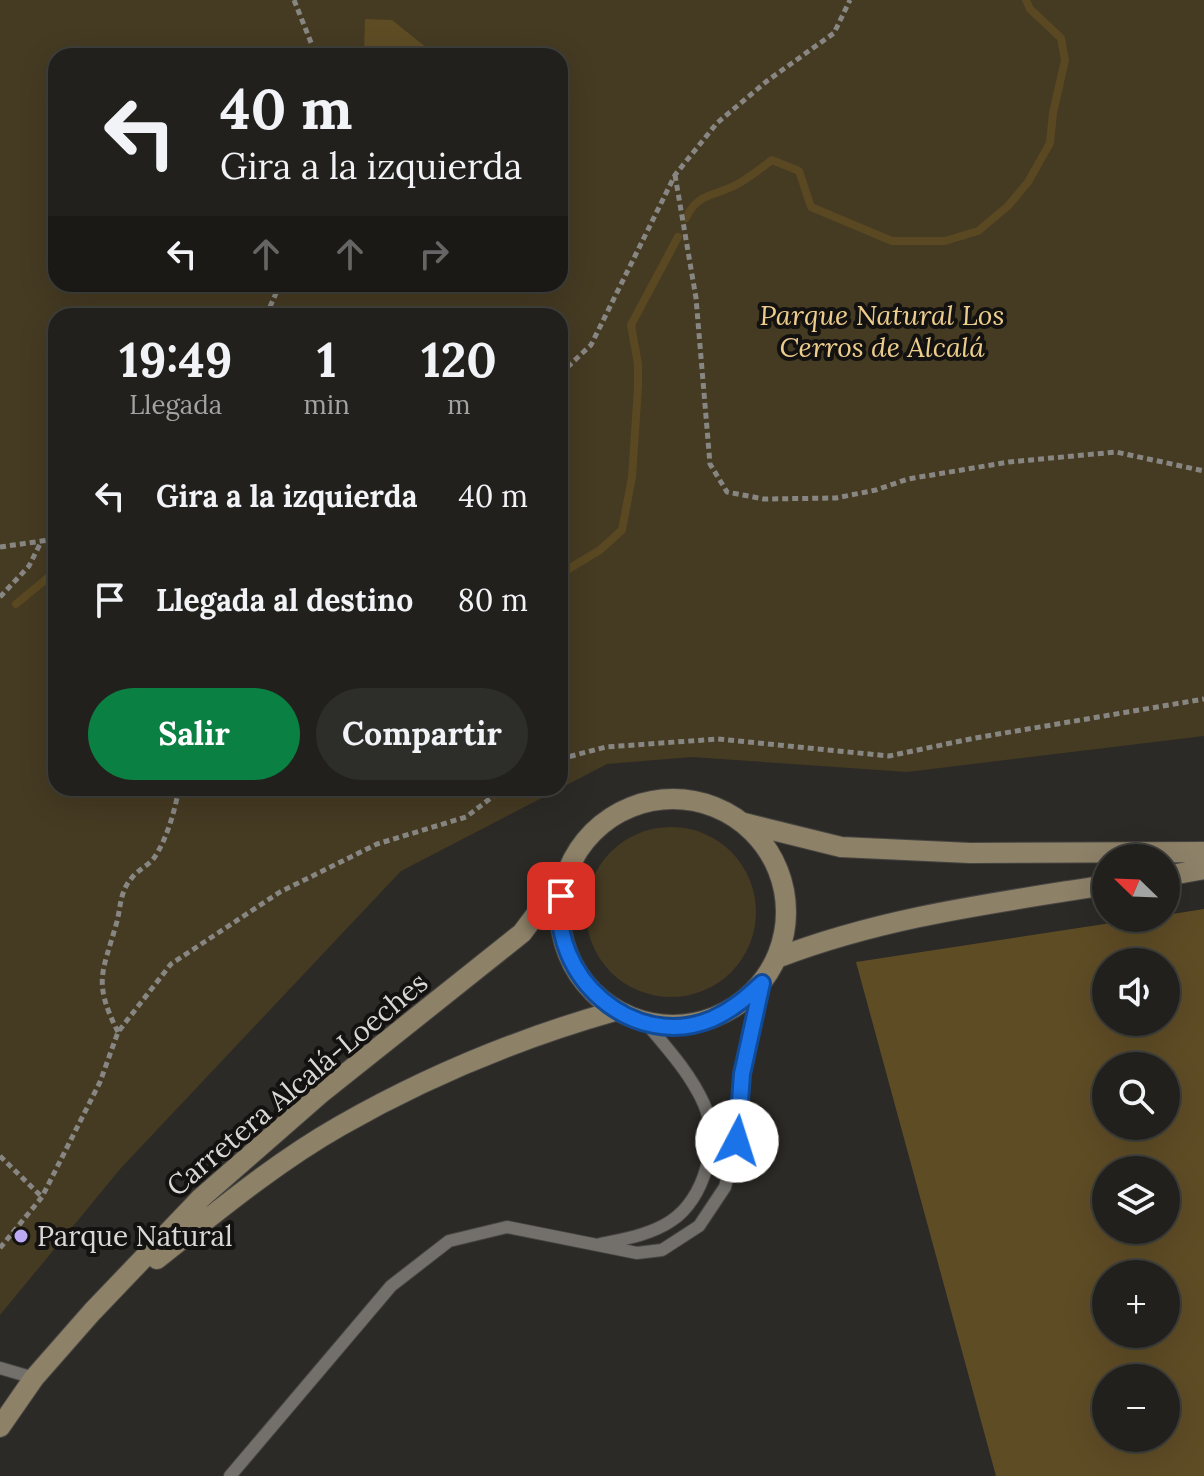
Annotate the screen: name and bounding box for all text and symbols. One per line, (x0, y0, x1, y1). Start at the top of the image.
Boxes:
text: 40 m (220, 73, 353, 144)
icon: left (88, 80, 192, 184)
text: Gira a la izquierda (220, 143, 522, 189)
icon: left (160, 232, 204, 276)
icon: ahead (244, 232, 288, 276)
icon: ahead (328, 232, 372, 276)
icon: right (412, 232, 456, 276)
park label: Parque Natural Los Cerros de Alcalá (760, 297, 1004, 365)
text: 19:49 (119, 329, 232, 390)
text: 1 (317, 329, 336, 390)
text: 120 (421, 329, 497, 390)
text: Llegada (129, 388, 222, 421)
text: min (304, 388, 350, 421)
text: m (447, 388, 471, 421)
icon: left (88, 474, 132, 518)
text: Gira a la izquierda (156, 477, 417, 515)
text: 40 m (458, 477, 528, 515)
icon: arrive (88, 578, 132, 622)
text: Llegada al destino (156, 581, 413, 619)
text: 80 m (458, 581, 528, 619)
button: Salir (88, 688, 300, 780)
button: Compartir (316, 688, 528, 780)
north arrow (1092, 844, 1180, 932)
map controls (1092, 844, 1180, 1452)
pin (527, 862, 595, 930)
icon: arrive (539, 874, 583, 918)
button: sound (1092, 948, 1180, 1036)
street label: Carretera Alcalá-Loeches (159, 964, 435, 1204)
button: search (1092, 1052, 1180, 1140)
position arrow (695, 1099, 779, 1183)
button: layers (1092, 1156, 1180, 1244)
place label: Parque Natural (37, 1218, 233, 1254)
marker: Parque Natural (12, 1227, 30, 1245)
button: + (1092, 1260, 1180, 1348)
button: − (1092, 1364, 1180, 1452)

